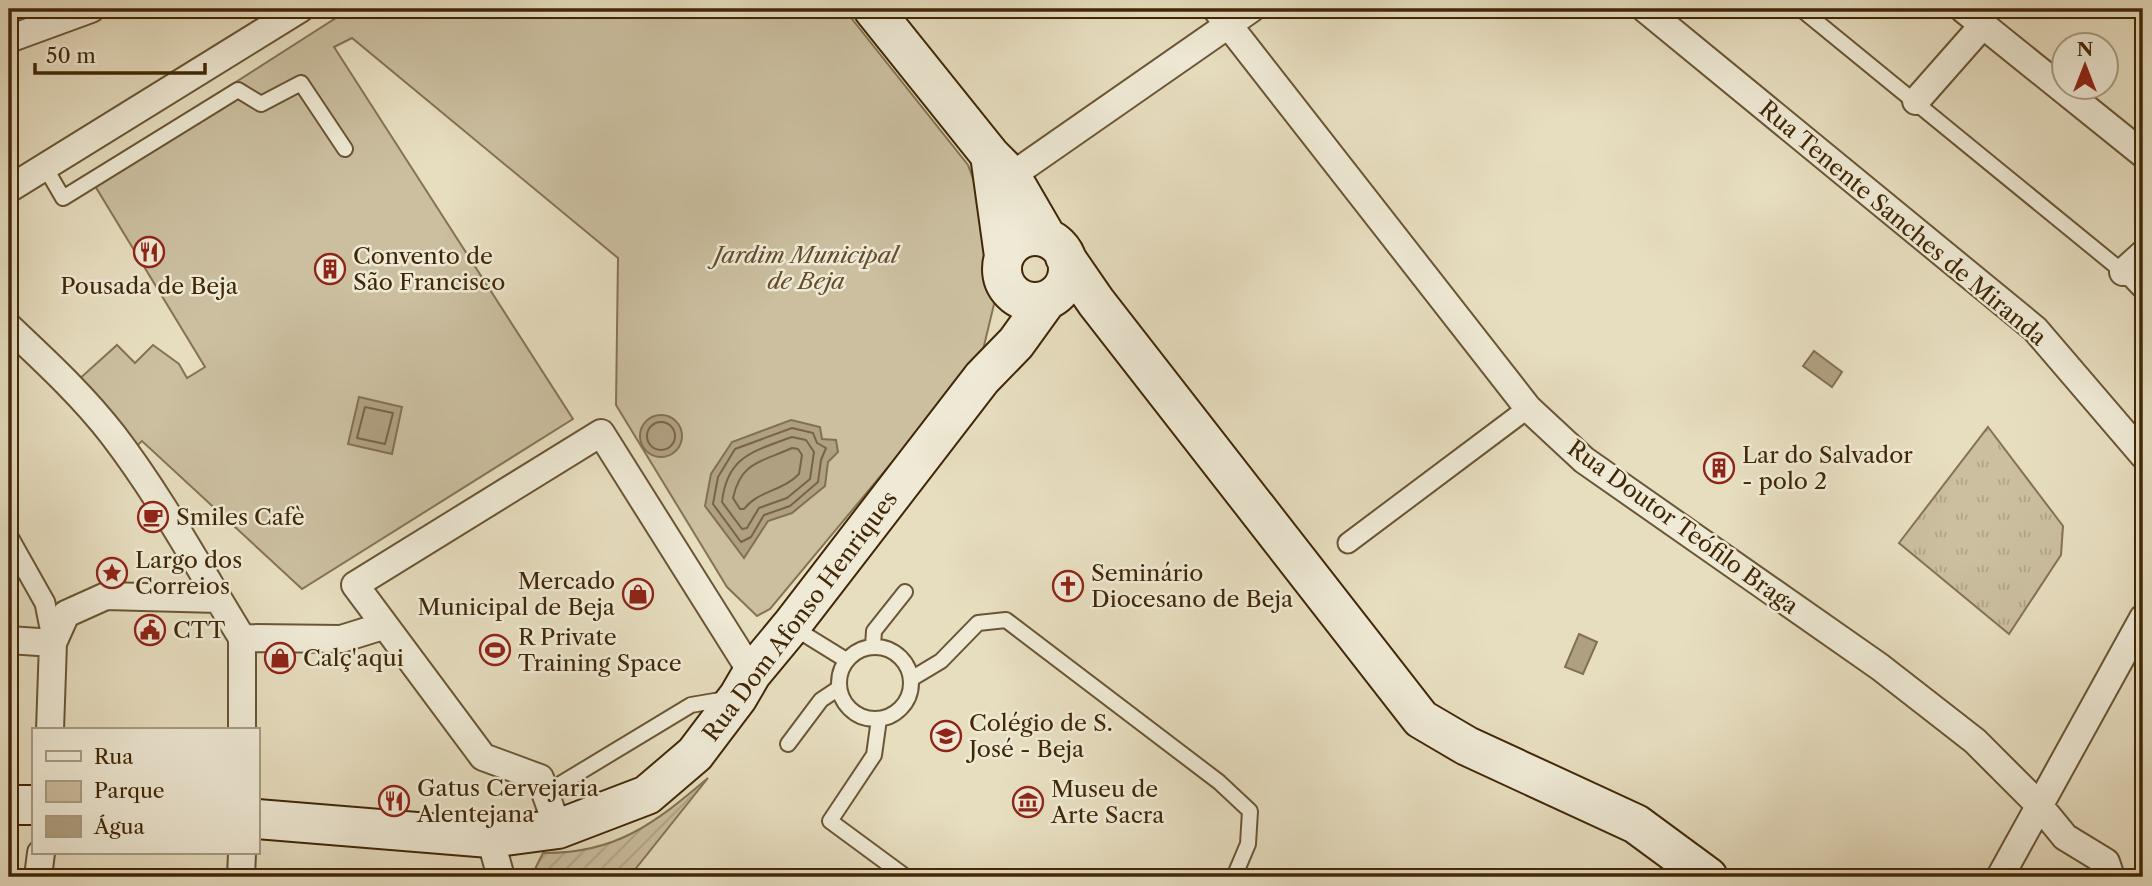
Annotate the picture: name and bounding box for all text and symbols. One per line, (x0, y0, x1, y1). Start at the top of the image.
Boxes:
scale bar (35, 32, 205, 76)
north arrow (2050, 32, 2120, 102)
text: N (2077, 38, 2093, 61)
text: 50 m (46, 43, 96, 68)
street label: Rua Tenente Sanches de Miranda (1754, 95, 2053, 352)
restaurant icon: Pousada de Beja (132, 235, 166, 269)
park label: Jardim Municipal de Beja (706, 241, 901, 295)
place label: Convento de São Francisco (353, 242, 505, 296)
building icon: Convento de São Francisco (313, 252, 347, 286)
place label: Pousada de Beja (60, 272, 239, 300)
street label: Rua Doutor Teófilo Braga (1562, 434, 1804, 621)
place label: Lar do Salvador - polo 2 (1742, 441, 1913, 495)
building icon: Lar do Salvador - polo 2 (1702, 451, 1736, 485)
street label: Rua Dom Afonso Henriques (697, 485, 903, 747)
cafe icon: Smiles Cafè (136, 500, 170, 534)
place label: Smiles Cafè (176, 503, 305, 531)
place label: Largo dos Correios (135, 546, 242, 600)
place icon: Largo dos Correios (95, 556, 129, 590)
place label: Seminário Diocesano de Beja (1091, 559, 1294, 613)
place label: Mercado Municipal de Beja (418, 567, 616, 621)
church icon: Seminário Diocesano de Beja (1051, 569, 1085, 603)
shop icon: Mercado Municipal de Beja (621, 577, 655, 611)
public building icon: CTT (133, 613, 167, 647)
place label: CTT (173, 616, 226, 644)
place label: R Private Training Space (518, 623, 682, 677)
sports icon: R Private Training Space (478, 633, 512, 667)
shop icon: Calç'aqui (263, 641, 297, 675)
place label: Calç'aqui (303, 644, 404, 672)
place label: Colégio de S. José - Beja (966, 709, 1113, 763)
school or university icon: Colégio de S. José - Beja (929, 719, 963, 753)
legend (32, 728, 259, 854)
text: Rua (94, 744, 134, 769)
place label: Gatus Cervejaria Alentejana (416, 774, 599, 828)
place label: Museu de Arte Sacra (1050, 775, 1165, 829)
text: Parque (94, 778, 165, 803)
restaurant icon: Gatus Cervejaria Alentejana (377, 784, 411, 818)
museum icon: Museu de Arte Sacra (1011, 785, 1045, 819)
text: Água (93, 814, 146, 839)

